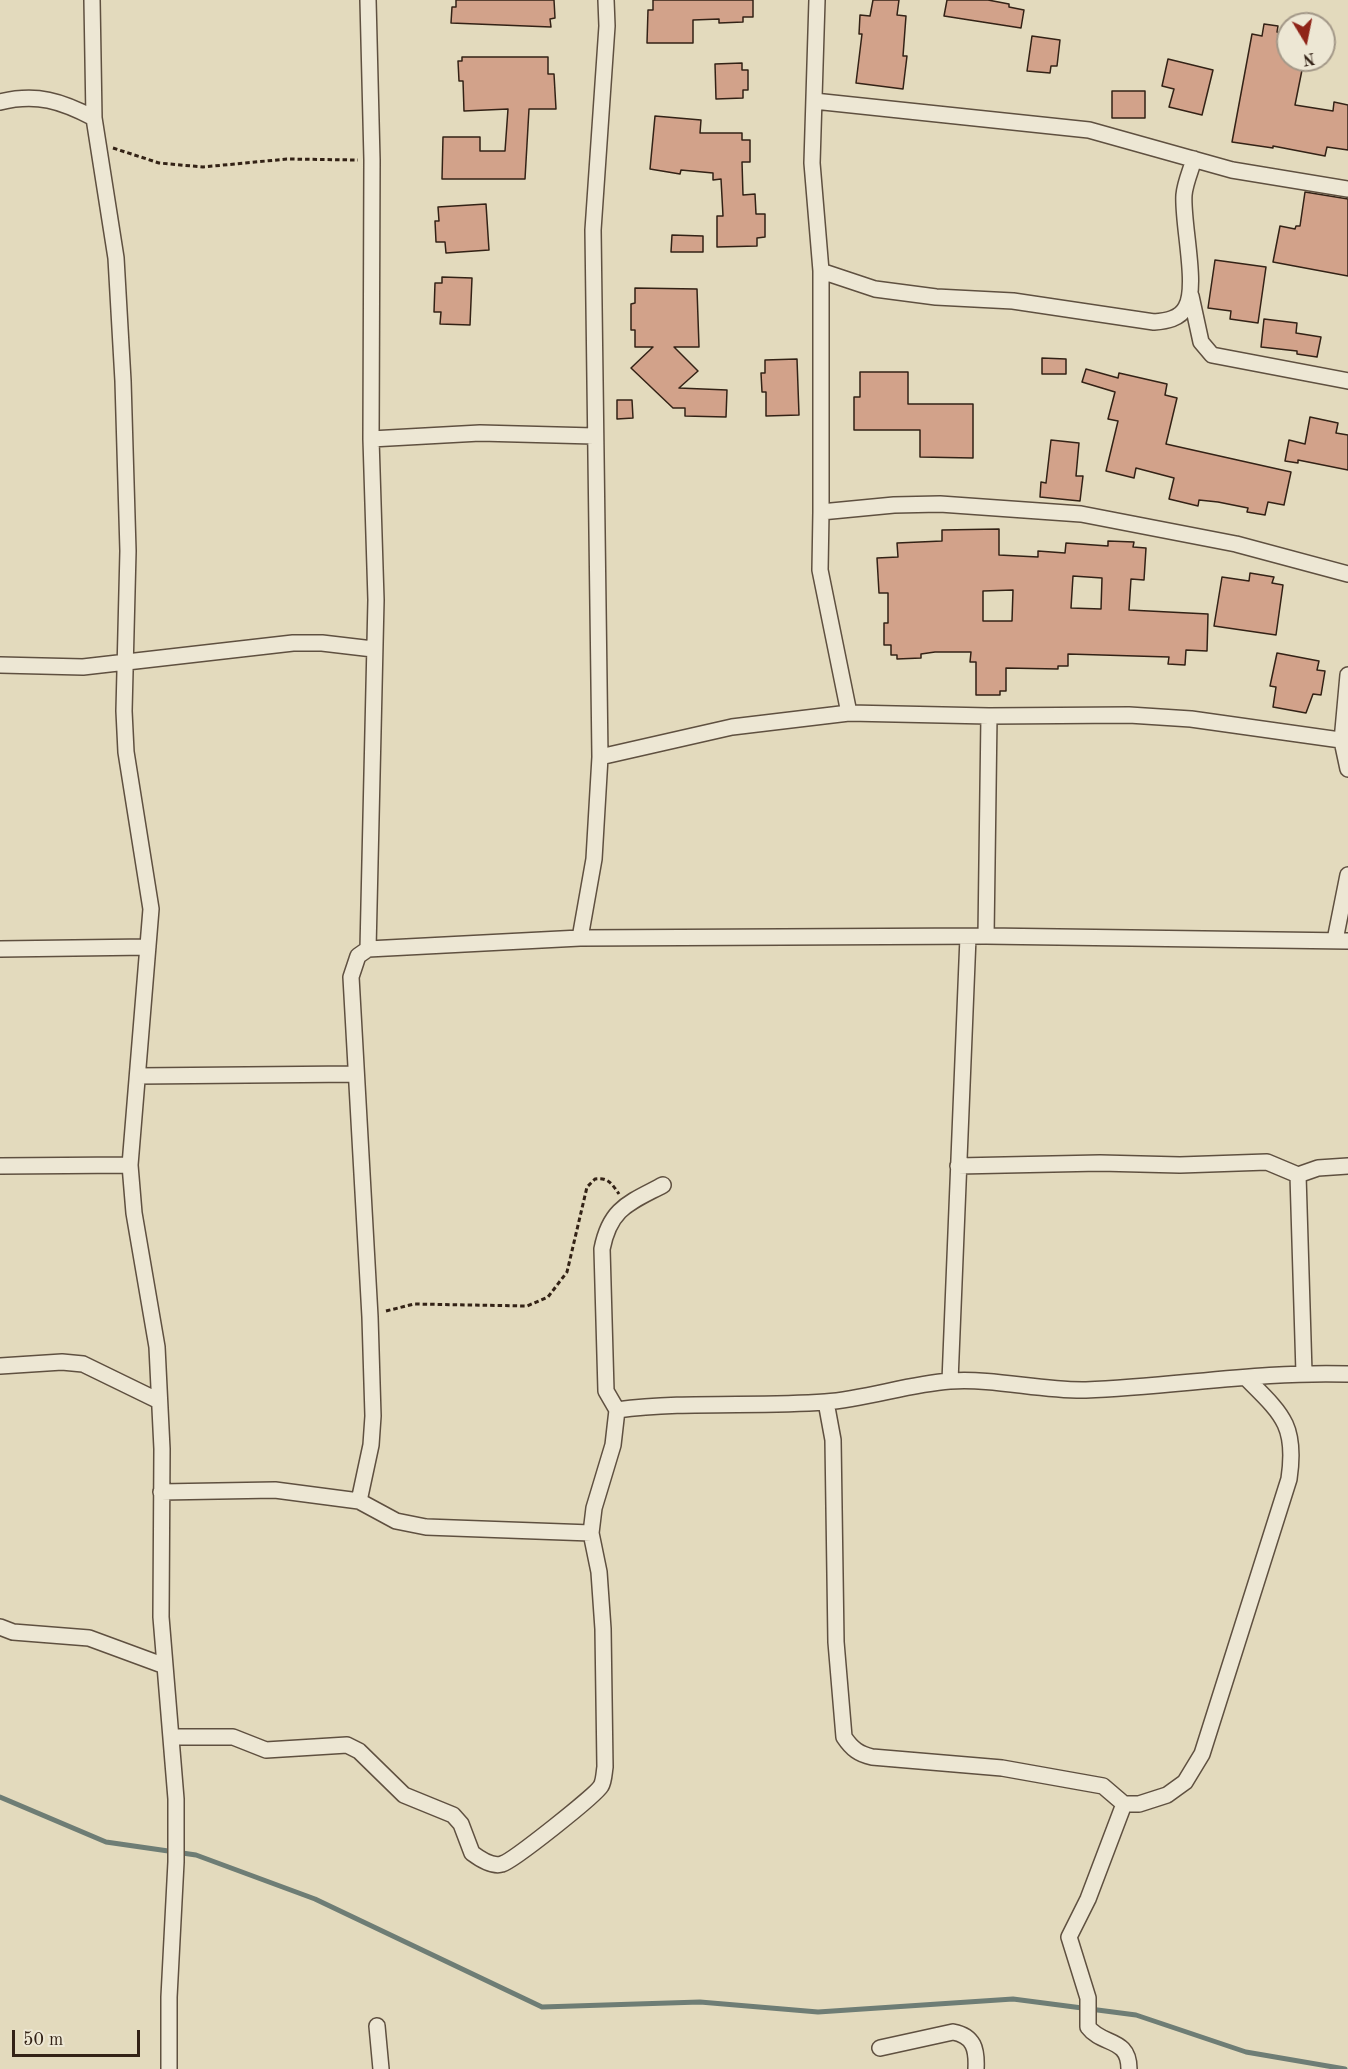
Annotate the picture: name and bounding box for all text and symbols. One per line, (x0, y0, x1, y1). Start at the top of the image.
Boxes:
north arrow (1276, 12, 1336, 72)
text: N (1301, 49, 1316, 67)
scale bar (15, 2018, 142, 2056)
text: 50 m (23, 2031, 63, 2049)

